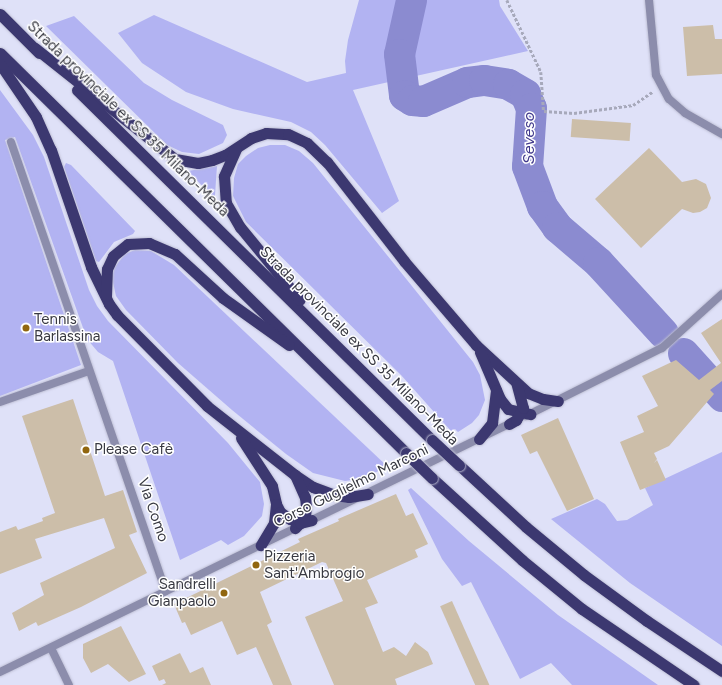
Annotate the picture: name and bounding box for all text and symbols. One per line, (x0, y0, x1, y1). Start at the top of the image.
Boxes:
street label: Strada provinciale ex SS 35 Milano-Meda (23, 17, 233, 221)
water label: Seveso (519, 112, 539, 164)
street label: Strada provinciale ex SS 35 Milano-Meda (256, 243, 462, 449)
place label: Tennis Barlassina (34, 310, 100, 345)
marker: Tennis Barlassina (21, 323, 31, 333)
place label: Please Cafè (94, 441, 173, 459)
street label: Corso Guglielmo Marconi (271, 441, 431, 531)
marker: Please Cafè (81, 445, 91, 455)
street label: Via Como (134, 476, 172, 544)
place label: Pizzeria Sant'Ambrogio (264, 547, 364, 582)
marker: Pizzeria Sant'Ambrogio (251, 560, 261, 570)
place label: Sandrelli Gianpaolo (148, 575, 216, 610)
marker: Sandrelli Gianpaolo (219, 588, 229, 598)

